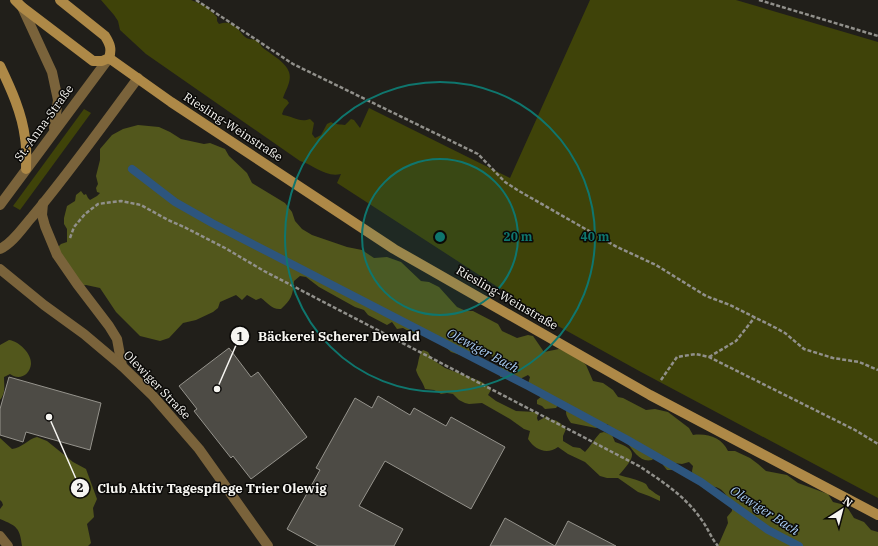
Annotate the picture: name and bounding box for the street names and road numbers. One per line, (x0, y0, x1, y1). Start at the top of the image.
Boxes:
street label: St.-Anna-Straße (11, 82, 76, 164)
street label: Riesling-Weinstraße (181, 89, 286, 164)
street label: Riesling-Weinstraße (454, 262, 561, 333)
street label: Olewiger Straße (121, 347, 194, 422)

